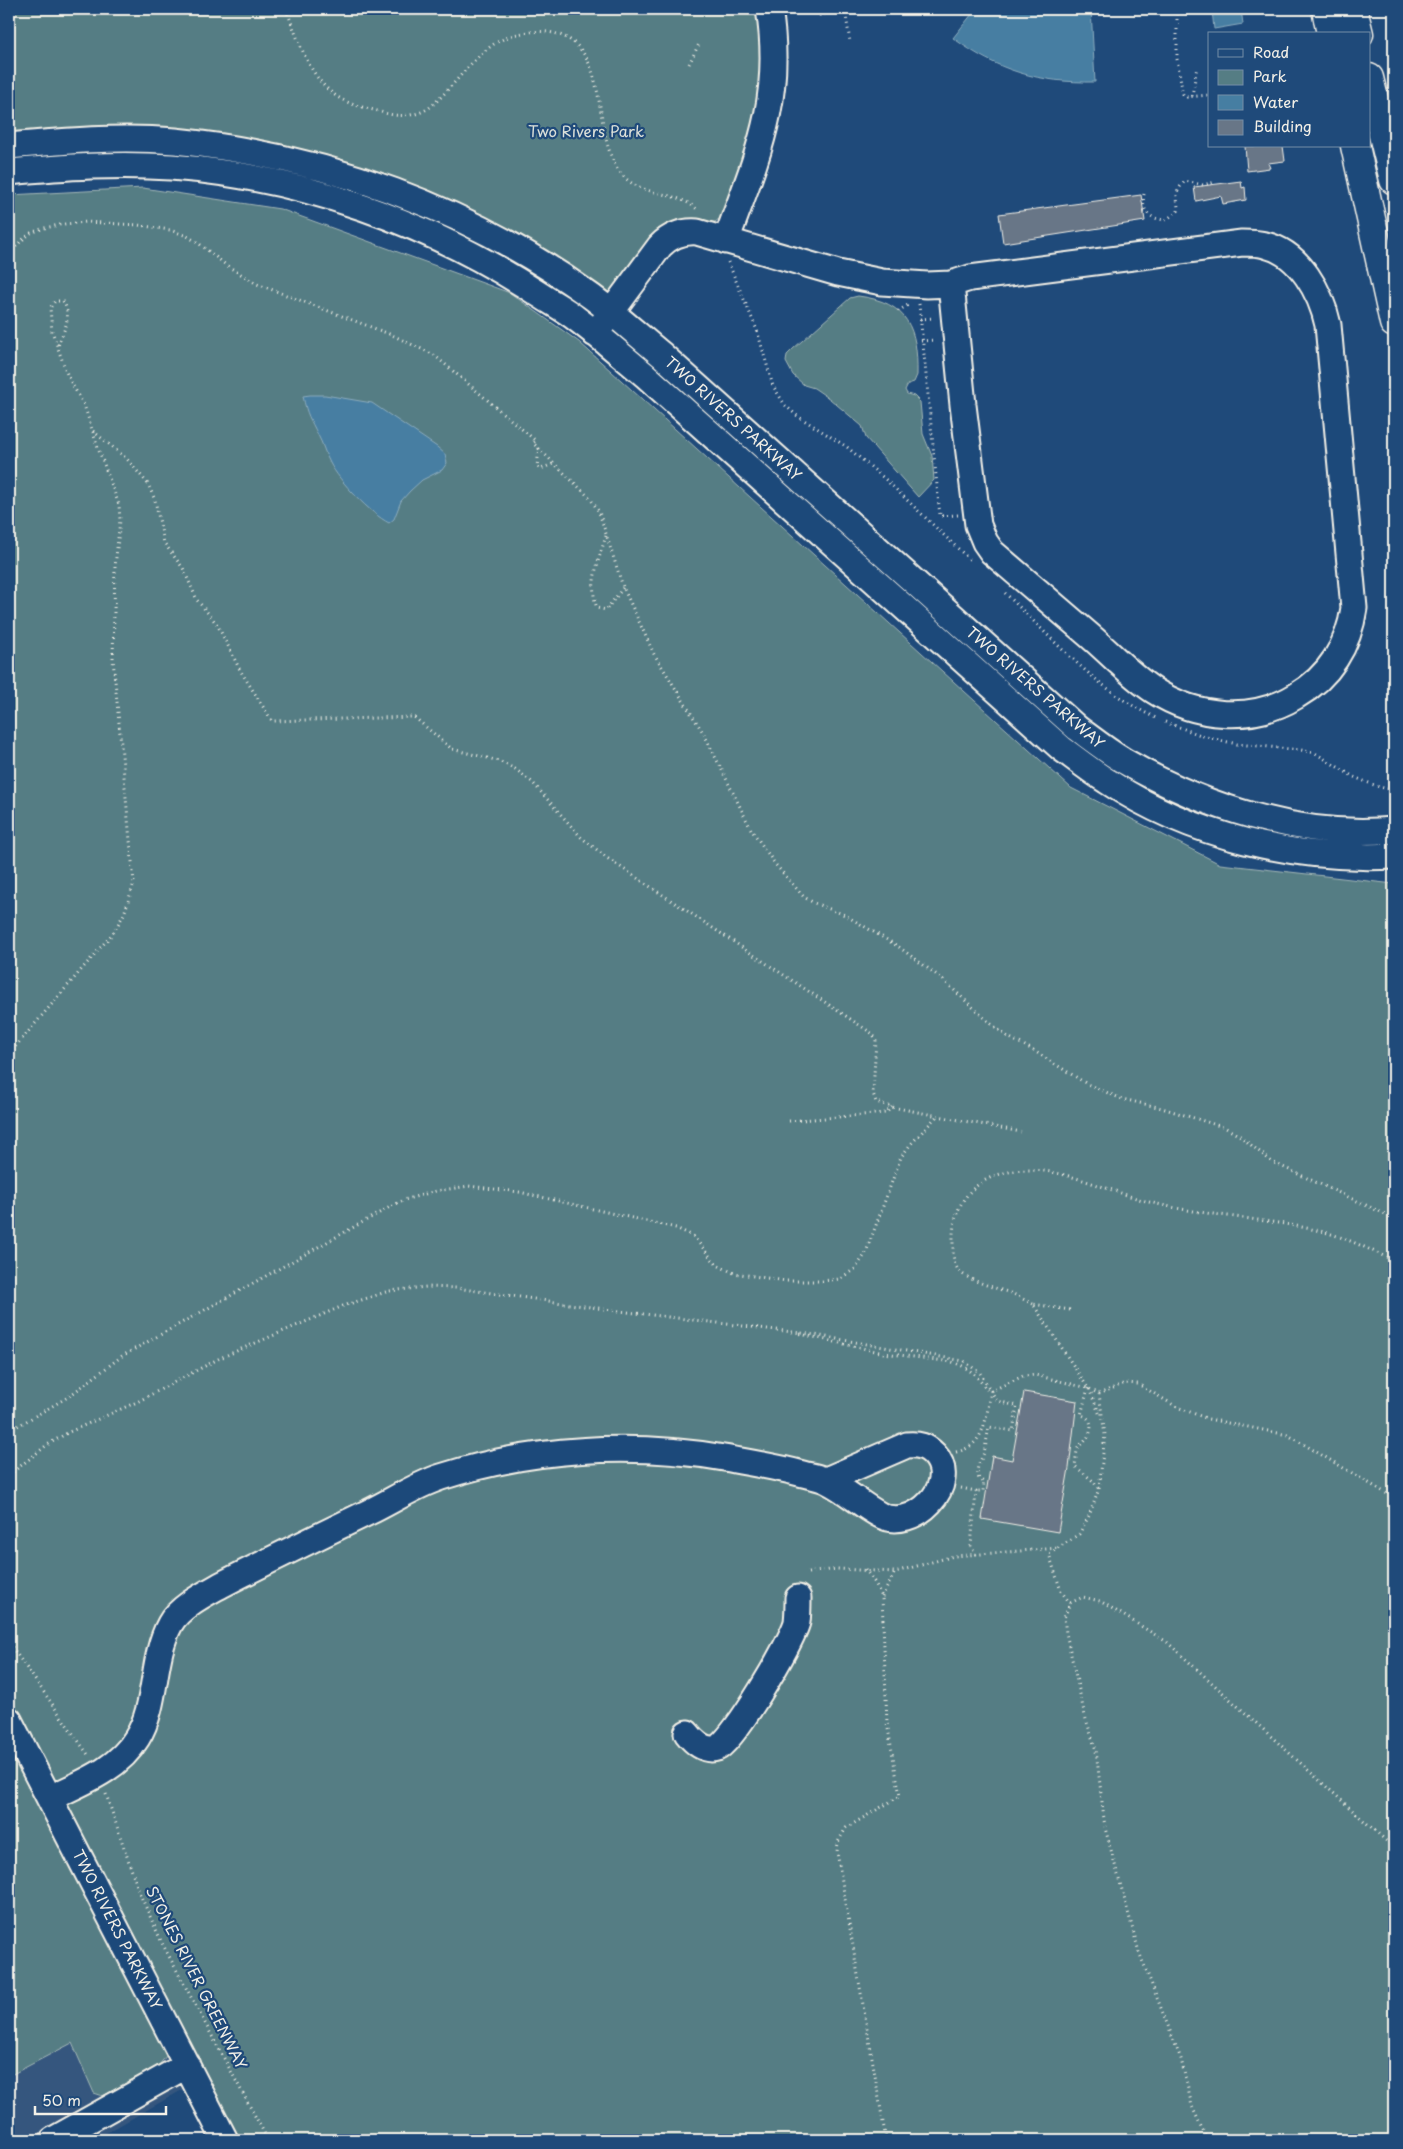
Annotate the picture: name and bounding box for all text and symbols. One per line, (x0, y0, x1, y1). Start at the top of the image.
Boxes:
legend (1208, 32, 1370, 148)
text: Road (1253, 40, 1289, 63)
text: Park (1253, 64, 1287, 87)
text: Water (1253, 90, 1298, 113)
text: Building (1253, 114, 1312, 137)
park label: Two Rivers Park (528, 119, 644, 142)
street label: TWO RIVERS PARKWAY (660, 350, 808, 486)
street label: TWO RIVERS PARKWAY (962, 620, 1111, 754)
street label: TWO RIVERS PARKWAY (68, 1845, 169, 2014)
street label: STONES RIVER GREENWAY (141, 1882, 254, 2073)
scale bar (35, 2084, 166, 2116)
text: 50 m (42, 2088, 81, 2111)

